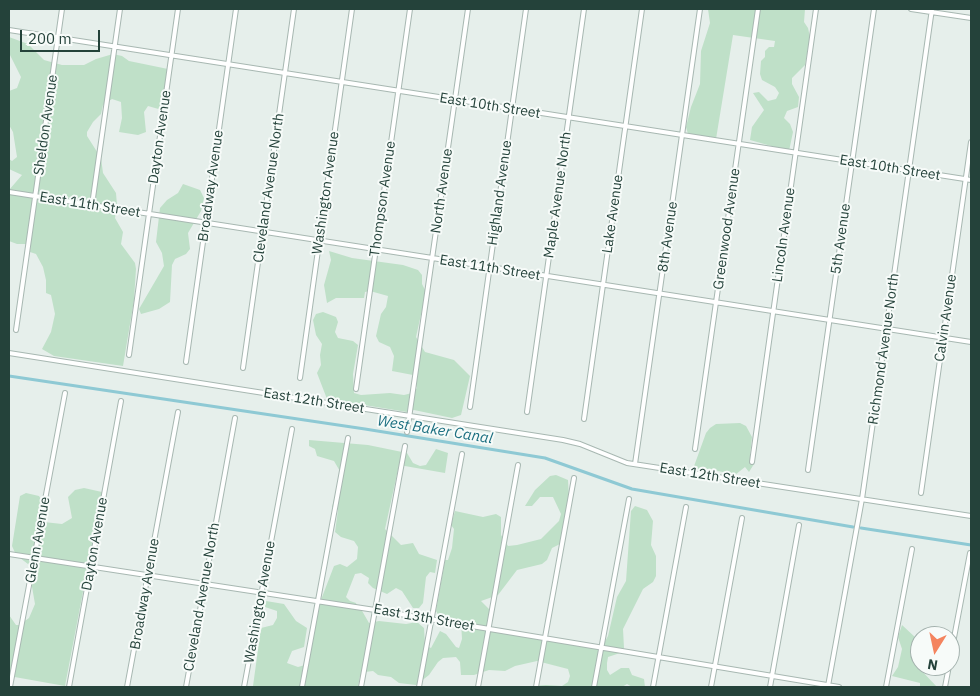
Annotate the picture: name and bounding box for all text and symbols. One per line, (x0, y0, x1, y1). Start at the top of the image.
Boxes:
scale bar (22, 20, 102, 52)
text: 200 m (28, 29, 72, 48)
street label: Sheldon Avenue (31, 74, 61, 176)
street label: Dayton Avenue (145, 89, 175, 185)
street label: East 10th Street (438, 90, 542, 122)
street label: Cleveland Avenue North (250, 112, 288, 264)
street label: Broadway Avenue (195, 129, 227, 243)
street label: Washington Avenue (309, 130, 343, 256)
street label: Maple Avenue North (541, 131, 575, 259)
street label: Highland Avenue (484, 139, 516, 247)
street label: Thompson Avenue (367, 140, 399, 258)
street label: North Avenue (428, 147, 456, 235)
street label: East 10th Street (838, 152, 942, 184)
street label: Greenwood Avenue (710, 167, 744, 291)
street label: Lake Avenue (599, 174, 627, 254)
street label: Lincoln Avenue (769, 187, 799, 283)
street label: East 11th Street (38, 189, 142, 221)
street label: 8th Avenue (655, 201, 681, 273)
street label: 5th Avenue (828, 203, 854, 275)
street label: East 11th Street (438, 252, 542, 284)
street label: Richmond Avenue North (865, 272, 903, 426)
street label: Calvin Avenue (932, 273, 960, 363)
street label: East 12th Street (262, 385, 366, 417)
water label: West Baker Canal (376, 412, 494, 448)
street label: East 12th Street (658, 460, 762, 492)
street label: Glenn Avenue (22, 496, 54, 584)
street label: Dayton Avenue (79, 496, 111, 592)
street label: Cleveland Avenue North (181, 521, 223, 673)
street label: Broadway Avenue (127, 537, 163, 651)
street label: Washington Avenue (241, 539, 279, 665)
street label: East 13th Street (372, 601, 476, 635)
north arrow (910, 626, 960, 676)
text: N (926, 655, 939, 675)

